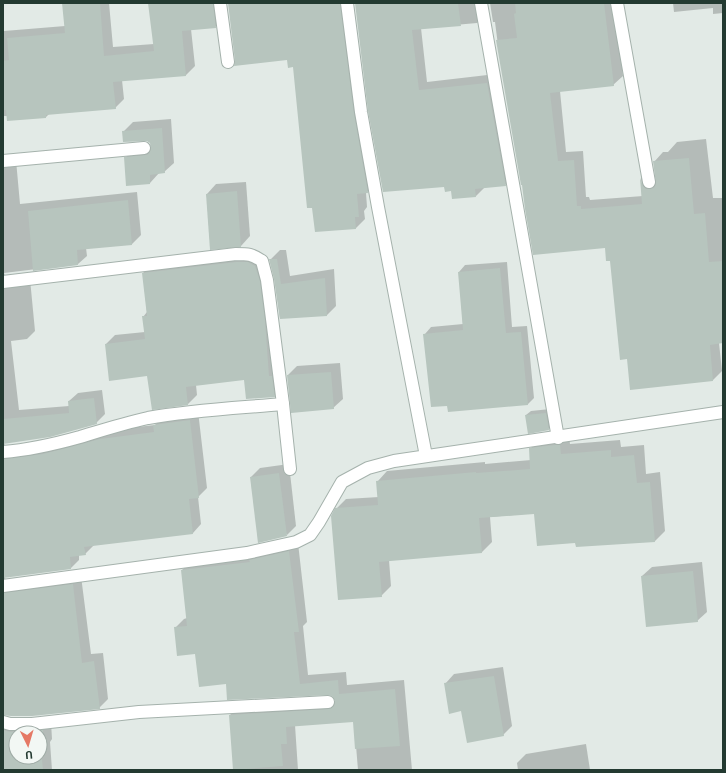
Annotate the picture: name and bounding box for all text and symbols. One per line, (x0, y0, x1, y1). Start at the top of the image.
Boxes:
north arrow (8, 725, 48, 765)
text: U (25, 748, 33, 761)

